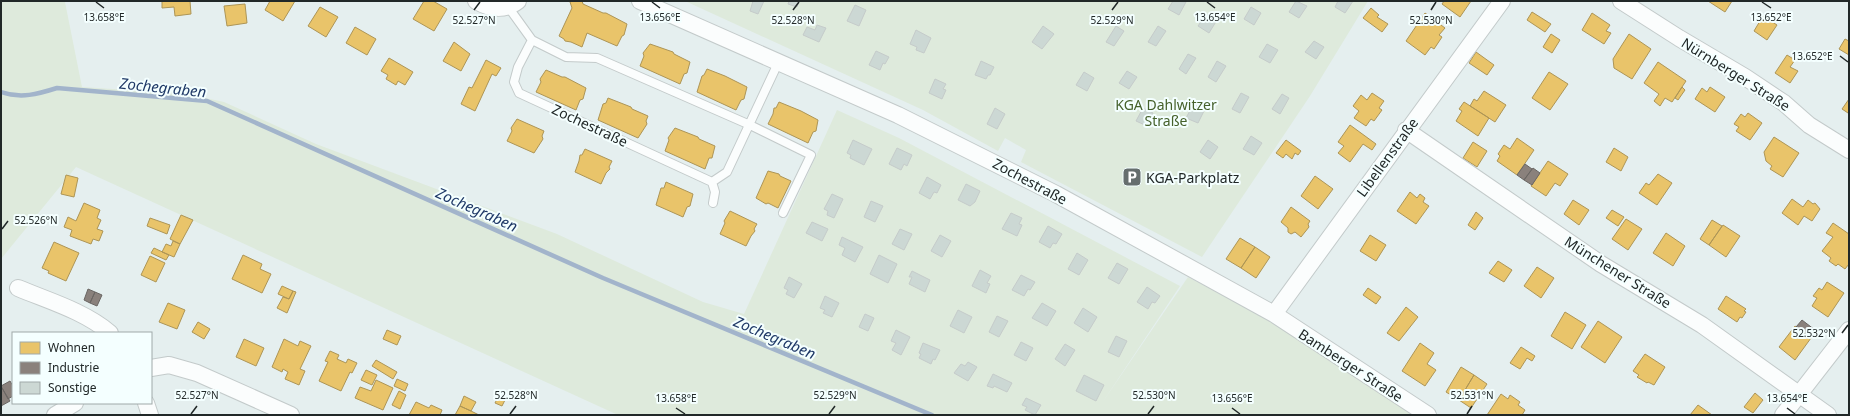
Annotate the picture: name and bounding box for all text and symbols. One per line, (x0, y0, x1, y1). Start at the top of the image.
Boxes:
text: 13.658°E (83, 10, 125, 24)
text: 13.656°E (639, 10, 681, 24)
text: 13.654°E (1194, 10, 1236, 24)
text: 13.652°E (1750, 10, 1792, 24)
text: 52.527°N (452, 13, 496, 27)
text: 52.528°N (771, 13, 815, 27)
text: 52.529°N (1090, 13, 1134, 27)
text: 52.530°N (1409, 13, 1453, 27)
street label: Nürnberger Straße (1678, 33, 1794, 115)
text: 13.652°E (1791, 49, 1833, 63)
water label: Zochegraben (118, 72, 207, 101)
park label: KGA Dahlwitzer Straße (1115, 95, 1217, 130)
street label: Zochestraße (549, 99, 631, 151)
street label: Libellenstraße (1352, 114, 1422, 200)
street label: Zochestraße (990, 153, 1071, 209)
parking icon: KGA-Parkplatz (1121, 166, 1143, 188)
place label: KGA-Parkplatz (1146, 168, 1240, 187)
water label: Zochegraben (432, 182, 521, 236)
text: 52.526°N (14, 213, 58, 227)
street label: Münchener Straße (1561, 232, 1675, 312)
water label: Zochegraben (730, 310, 819, 363)
street label: Bamberger Straße (1295, 324, 1407, 406)
text: 52.532°N (1792, 326, 1836, 340)
legend (12, 332, 152, 404)
text: Wohnen (48, 339, 95, 356)
text: Industrie (48, 359, 99, 376)
text: Sonstige (48, 379, 97, 396)
text: 52.527°N (175, 388, 219, 402)
text: 52.528°N (494, 388, 538, 402)
text: 52.529°N (813, 388, 857, 402)
text: 52.530°N (1132, 388, 1176, 402)
text: 52.531°N (1450, 388, 1494, 402)
text: 13.658°E (655, 391, 697, 405)
text: 13.656°E (1211, 391, 1253, 405)
text: 13.654°E (1766, 391, 1808, 405)

